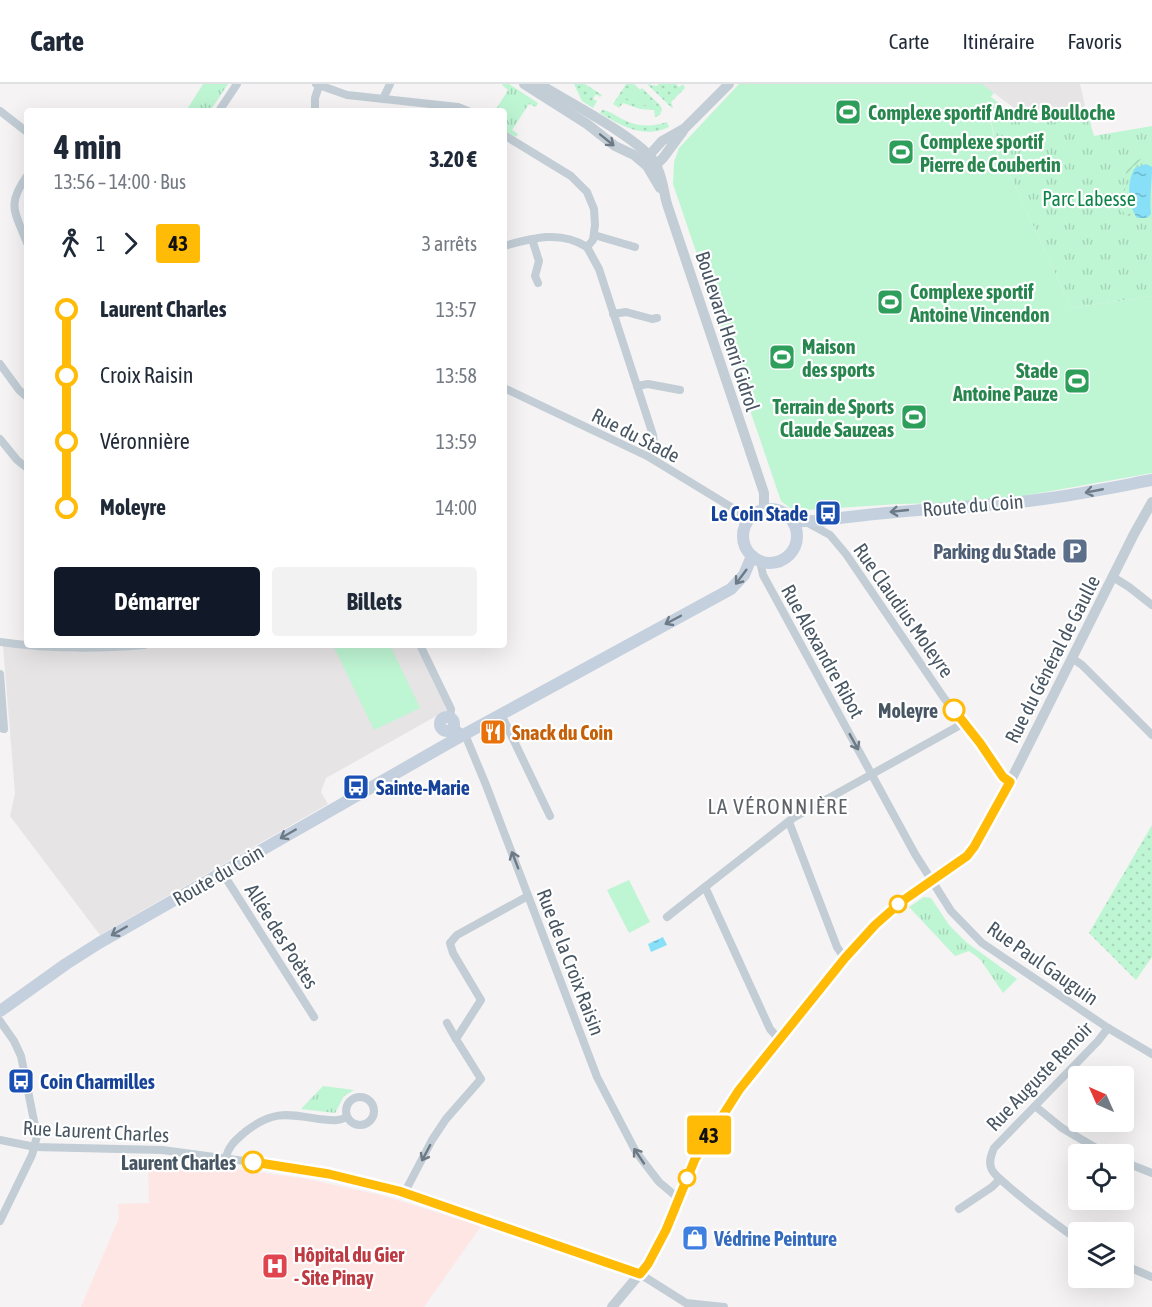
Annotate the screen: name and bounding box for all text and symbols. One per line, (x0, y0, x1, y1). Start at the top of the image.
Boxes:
text: Carte (30, 25, 84, 57)
text: Carte (889, 29, 929, 53)
text: Itinéraire (962, 29, 1034, 53)
text: Favoris (1067, 29, 1122, 53)
sports icon: Complexe sportif André Boulloche (833, 97, 863, 127)
place label: Complexe sportif André Boulloche (868, 101, 1115, 124)
text: 4 min (54, 128, 121, 166)
place label: Complexe sportif Pierre de Coubertin (920, 130, 1061, 176)
one-way arrow (599, 133, 615, 146)
sports icon: Complexe sportif Pierre de Coubertin (886, 137, 916, 167)
text: 3.20 € (429, 146, 477, 172)
text: 13:56 – 14:00 · Bus (54, 170, 186, 193)
park label: Parc Labesse (1042, 187, 1136, 210)
icon: walk (54, 227, 87, 260)
icon: forward (114, 227, 147, 260)
text: 43 (168, 231, 188, 255)
text: 1 (96, 232, 105, 255)
text: 3 arrêts (422, 232, 477, 255)
street label: Boulevard Henri Gidrol (691, 248, 765, 415)
place label: Complexe sportif Antoine Vincendon (909, 280, 1049, 326)
sports icon: Complexe sportif Antoine Vincendon (875, 287, 905, 317)
text: Laurent Charles (100, 296, 227, 322)
text: 13:57 (436, 298, 477, 321)
place label: Maison des sports (802, 335, 875, 381)
sports icon: Maison des sports (767, 342, 797, 372)
place label: Stade Antoine Pauze (952, 359, 1058, 405)
text: Croix Raisin (100, 362, 193, 388)
text: 13:58 (436, 364, 477, 387)
sports icon: Stade Antoine Pauze (1062, 366, 1092, 396)
place label: Terrain de Sports Claude Sauzeas (773, 395, 894, 441)
sports icon: Terrain de Sports Claude Sauzeas (899, 402, 929, 432)
street label: Rue du Stade (588, 403, 684, 467)
text: Véronnière (100, 428, 190, 454)
text: 13:59 (436, 430, 477, 453)
one-way arrow (1085, 486, 1105, 497)
street label: Route du Coin (922, 489, 1024, 521)
text: Moleyre (100, 494, 166, 520)
text: 14:00 (435, 496, 477, 519)
bus stop icon: Le Coin Stade (813, 498, 843, 528)
place label: Le Coin Stade (711, 502, 808, 525)
one-way arrow (889, 506, 909, 517)
parking icon: Parking du Stade (1060, 536, 1090, 566)
street label: Rue Claudius Moleyre (849, 539, 959, 681)
place label: Parking du Stade (933, 540, 1056, 563)
button: Démarrer (54, 567, 260, 636)
button: Billets (272, 567, 477, 636)
one-way arrow (735, 568, 748, 584)
street label: Rue du Général de Gaulle (1000, 571, 1104, 747)
street label: Rue Alexandre Ribot (777, 580, 869, 722)
one-way arrow (665, 614, 682, 626)
place label: Moleyre (878, 699, 938, 722)
marker: Moleyre (943, 699, 965, 721)
restaurant icon: Snack du Coin (478, 717, 508, 747)
place label: Snack du Coin (512, 721, 613, 744)
one-way arrow (849, 733, 860, 751)
bus stop icon: Sainte-Marie (341, 772, 371, 802)
place label: Sainte-Marie (376, 776, 470, 799)
district label: LA VÉRONNIÈRE (707, 794, 849, 818)
one-way arrow (280, 828, 297, 840)
street label: Route du Coin (169, 840, 267, 910)
one-way arrow (508, 851, 519, 870)
street label: Allée des Poètes (241, 879, 323, 993)
street label: Rue de la Croix Raisin (532, 885, 610, 1039)
unlabelled marker (889, 895, 907, 913)
street label: Rue Paul Gauguin (983, 916, 1103, 1010)
one-way arrow (110, 926, 127, 938)
street label: Rue Auguste Renoir (981, 1016, 1097, 1135)
bus stop icon: Coin Charmilles (6, 1066, 36, 1096)
north arrow (1068, 1066, 1134, 1132)
map controls (1068, 1066, 1134, 1288)
place label: Coin Charmilles (40, 1070, 155, 1093)
street label: Rue Laurent Charles (22, 1116, 170, 1146)
line badge: 43 (682, 1116, 736, 1154)
text: 43 (699, 1123, 719, 1147)
one-way arrow (419, 1144, 431, 1162)
button: locate (1068, 1144, 1134, 1210)
one-way arrow (632, 1147, 645, 1164)
place label: Laurent Charles (121, 1151, 236, 1174)
marker: Laurent Charles (242, 1151, 264, 1173)
unlabelled marker (678, 1169, 696, 1187)
button: layers (1068, 1222, 1134, 1288)
shop icon: Védrine Peinture (680, 1223, 710, 1253)
place label: Védrine Peinture (713, 1227, 837, 1250)
place label: Hôpital du Gier - Site Pinay (294, 1243, 405, 1289)
hospital icon: Hôpital du Gier - Site Pinay (260, 1251, 290, 1281)

